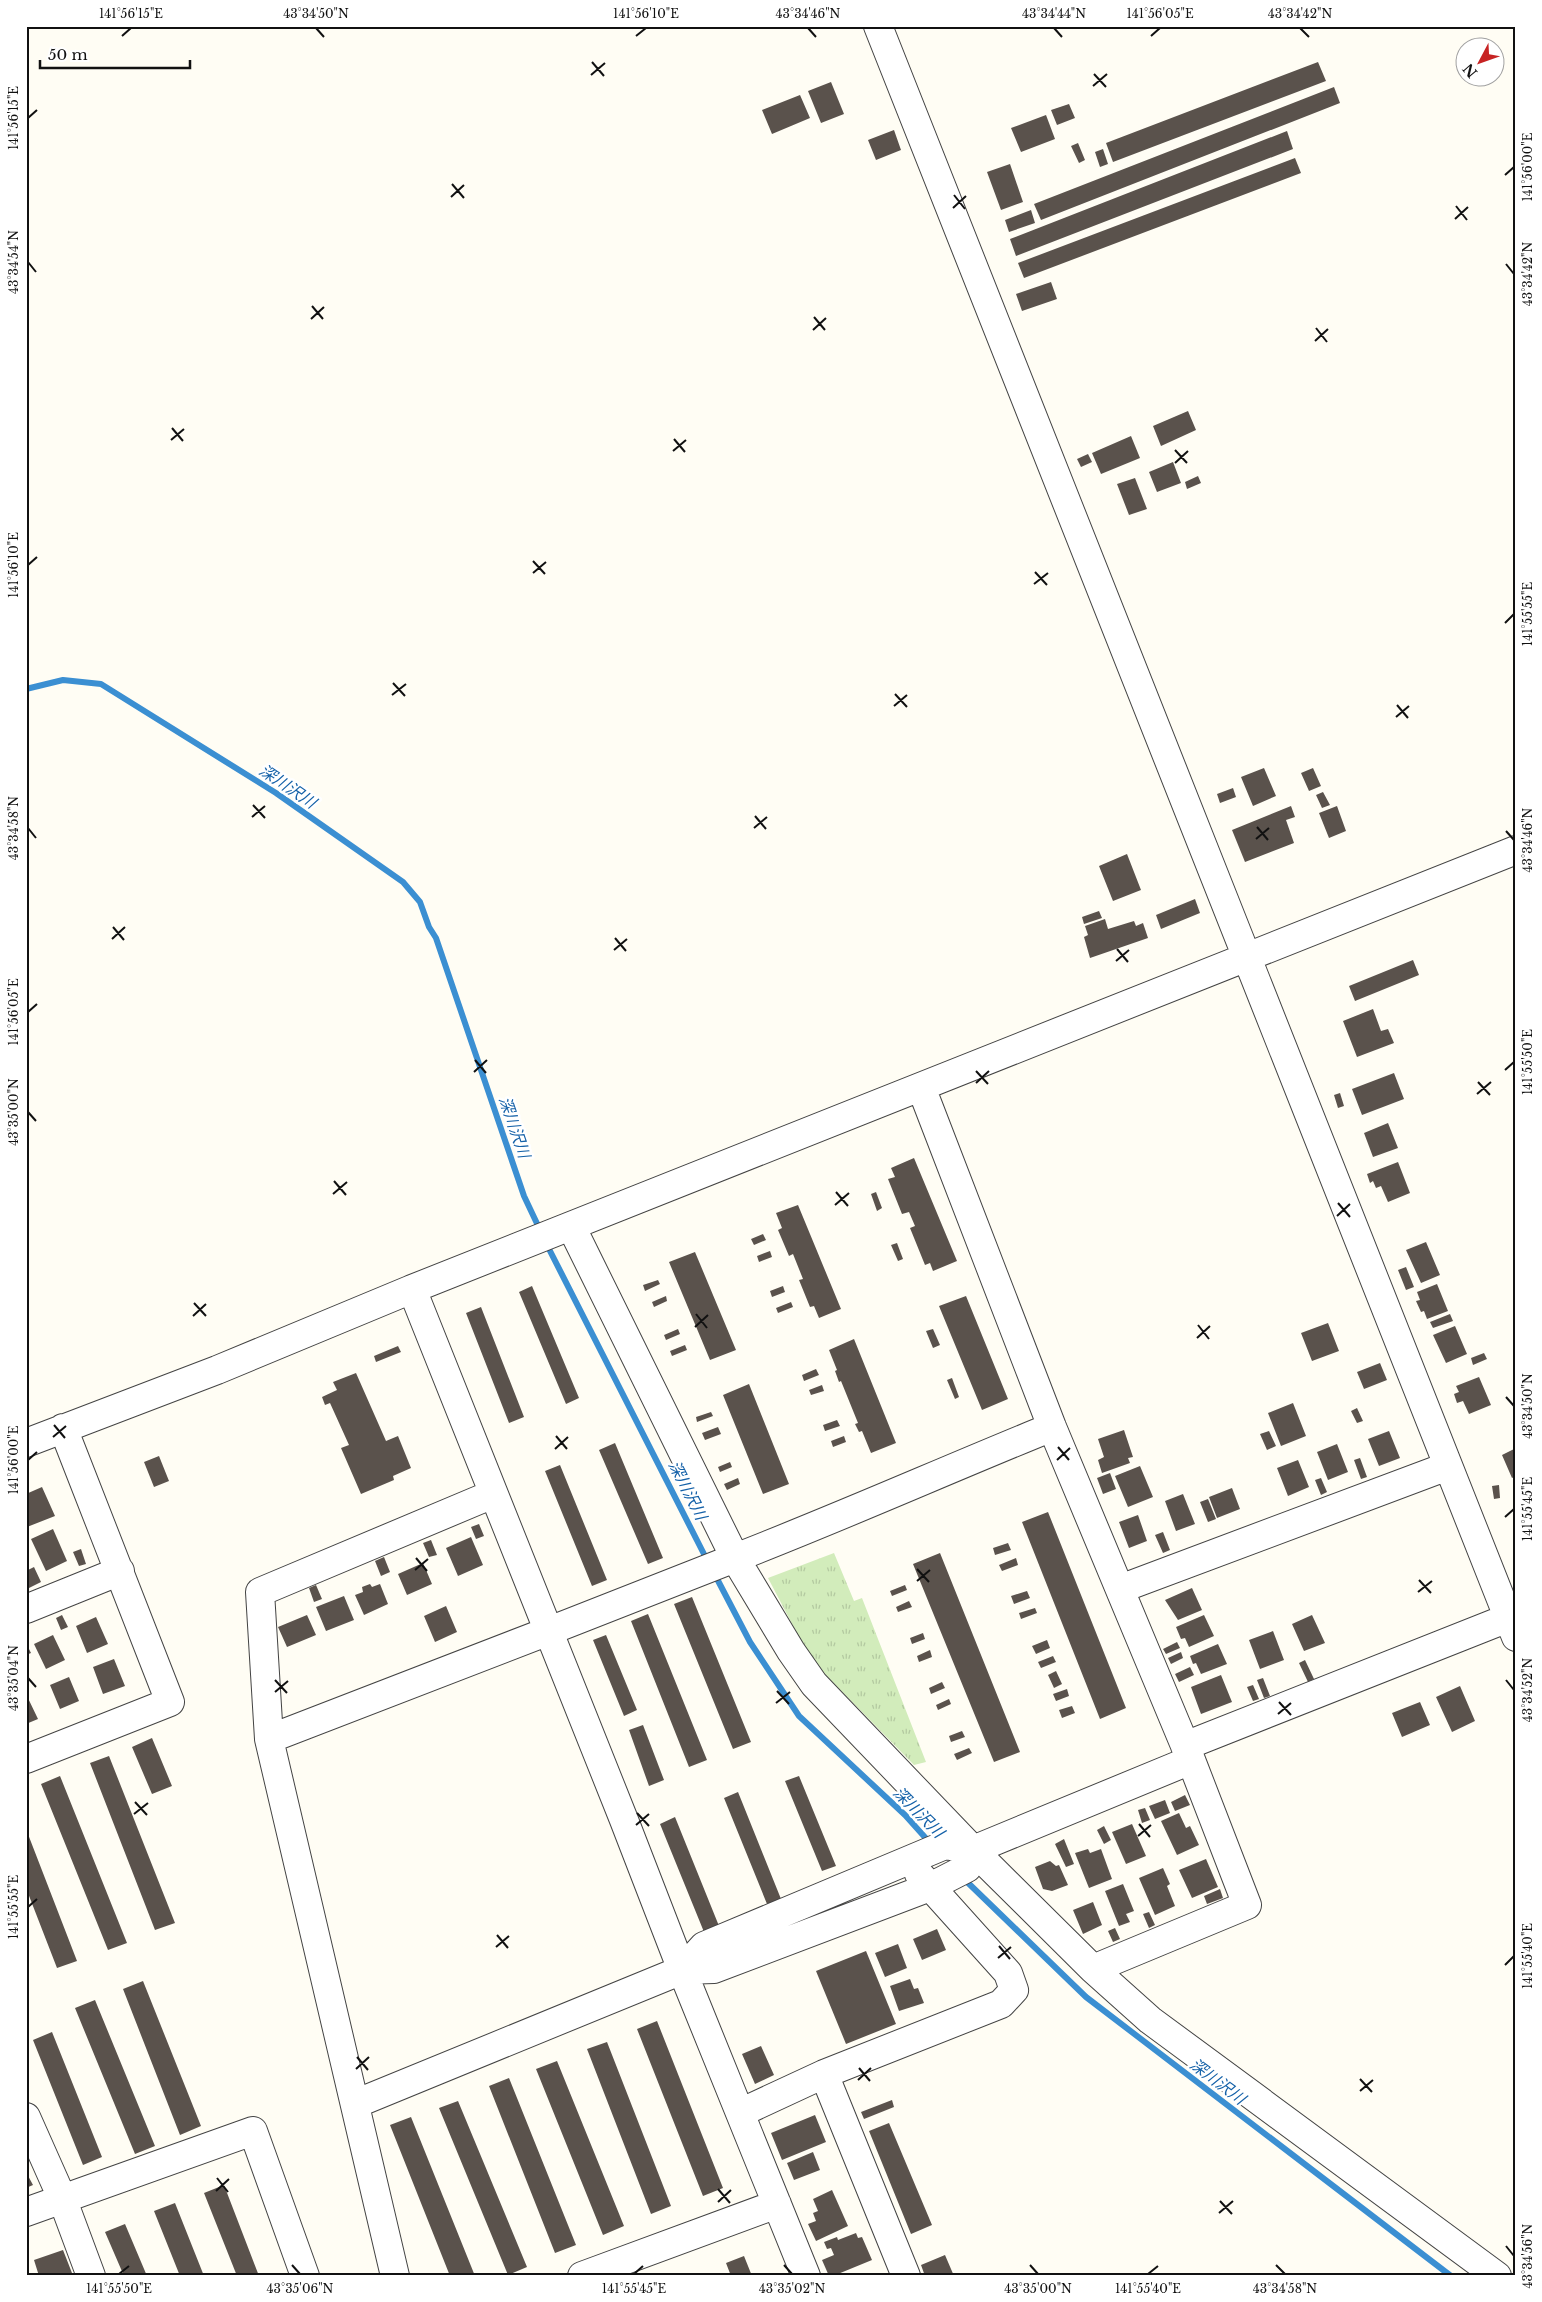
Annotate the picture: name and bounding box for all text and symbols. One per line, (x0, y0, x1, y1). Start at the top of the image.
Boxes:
text: 141°56'15"E (99, 6, 163, 21)
text: 43°34'50"N (283, 6, 349, 21)
text: 141°56'10"E (613, 6, 679, 21)
text: 43°34'46"N (776, 6, 841, 21)
text: 43°34'44"N (1022, 6, 1086, 21)
text: 141°56'05"E (1126, 6, 1194, 21)
text: 43°34'42"N (1268, 6, 1332, 21)
scale bar (40, 38, 190, 70)
north arrow (1454, 38, 1504, 88)
text: 50 m (48, 45, 88, 64)
text: N (1459, 60, 1481, 81)
text: 141°56'15"E (6, 86, 21, 150)
text: 141°56'00"E (1520, 132, 1535, 202)
text: 43°34'54"N (6, 230, 21, 294)
text: 43°34'42"N (1520, 242, 1535, 306)
text: 141°56'10"E (6, 532, 21, 598)
text: 141°55'55"E (1520, 582, 1535, 646)
water label: 深川沢川 (256, 760, 322, 813)
text: 43°34'58"N (6, 796, 21, 860)
text: 43°34'46"N (1520, 807, 1535, 872)
text: 141°56'05"E (6, 978, 21, 1046)
text: 141°55'50"E (1520, 1029, 1535, 1095)
text: 43°35'00"N (6, 1078, 21, 1146)
water label: 深川沢川 (495, 1093, 536, 1162)
text: 43°34'50"N (1520, 1373, 1535, 1439)
text: 141°56'00"E (6, 1425, 21, 1495)
water label: 深川沢川 (665, 1457, 712, 1525)
text: 141°55'45"E (1520, 1477, 1535, 1541)
text: 43°35'04"N (6, 1645, 21, 1711)
text: 43°34'52"N (1520, 1658, 1535, 1722)
water label: 深川沢川 (889, 1782, 950, 1843)
text: 141°55'55"E (6, 1875, 21, 1939)
text: 141°55'40"E (1520, 1923, 1535, 1989)
water label: 深川沢川 (1186, 2054, 1251, 2109)
text: 43°34'56"N (1520, 2223, 1535, 2288)
text: 141°55'50"E (86, 2281, 152, 2296)
text: 43°35'06"N (267, 2281, 334, 2296)
text: 141°55'45"E (602, 2281, 666, 2296)
text: 43°35'02"N (759, 2281, 825, 2296)
text: 43°35'00"N (1004, 2281, 1072, 2296)
text: 141°55'40"E (1115, 2281, 1181, 2296)
text: 43°34'58"N (1253, 2281, 1317, 2296)

